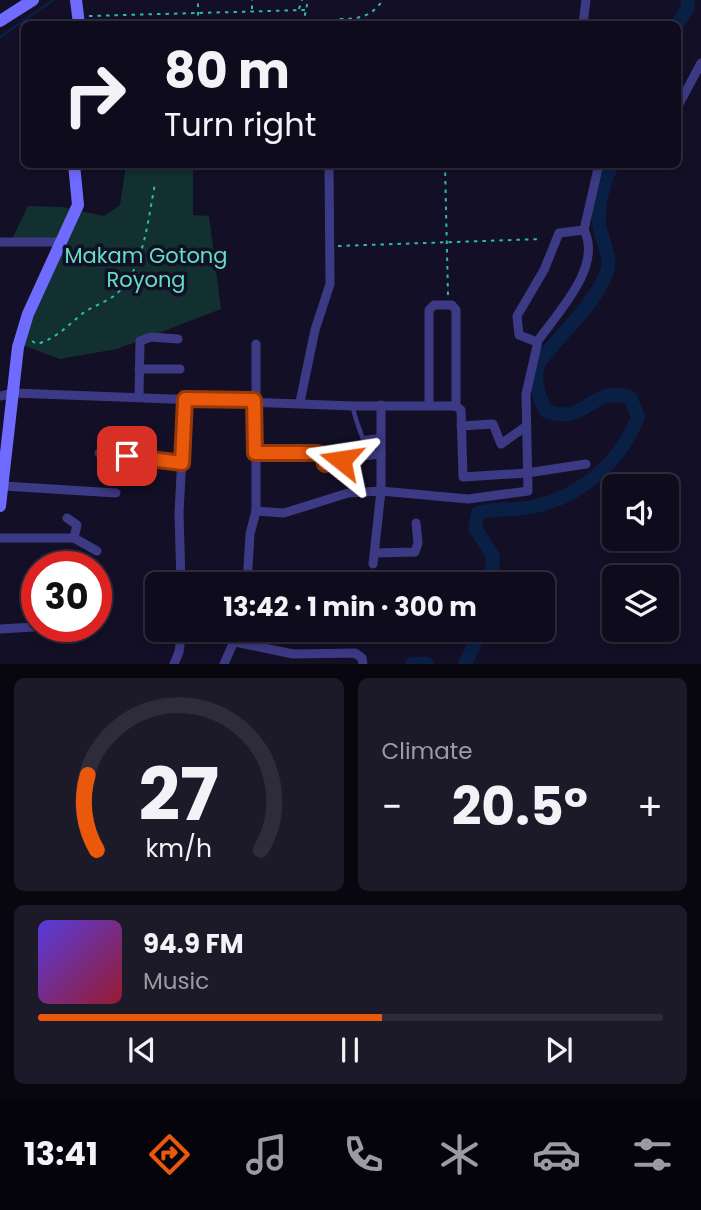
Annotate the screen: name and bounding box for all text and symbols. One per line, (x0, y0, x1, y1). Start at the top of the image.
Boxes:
text: 80 m (164, 37, 290, 105)
icon: right (49, 49, 140, 140)
text: Turn right (164, 102, 316, 147)
park label: Makam Gotong Royong (64, 241, 228, 294)
position arrow (304, 423, 378, 497)
pin (97, 426, 157, 486)
icon: arrive (108, 437, 146, 475)
map controls (602, 474, 679, 642)
button: sound (602, 474, 679, 551)
speed limit sign: 30 (21, 551, 112, 642)
button: layers (602, 565, 679, 642)
text: 13:42 · 1 min · 300 m (223, 589, 477, 625)
text: Climate (382, 735, 472, 767)
text: 27 (138, 745, 219, 846)
text: 20.5° (452, 770, 588, 843)
text: − (382, 780, 402, 833)
text: + (637, 780, 663, 833)
text: km/h (145, 831, 212, 866)
text: 94.9 FM (143, 926, 244, 962)
text: Music (143, 965, 209, 997)
icon: previous (123, 1031, 161, 1069)
icon: pause (331, 1031, 369, 1069)
icon: next (540, 1031, 578, 1069)
icon: directions (145, 1130, 194, 1179)
icon: music (242, 1130, 291, 1179)
icon: phone (339, 1130, 388, 1179)
icon: climate (435, 1130, 484, 1179)
icon: car (532, 1130, 581, 1179)
icon: filters (628, 1130, 677, 1179)
text: 13:41 (24, 1131, 98, 1176)

